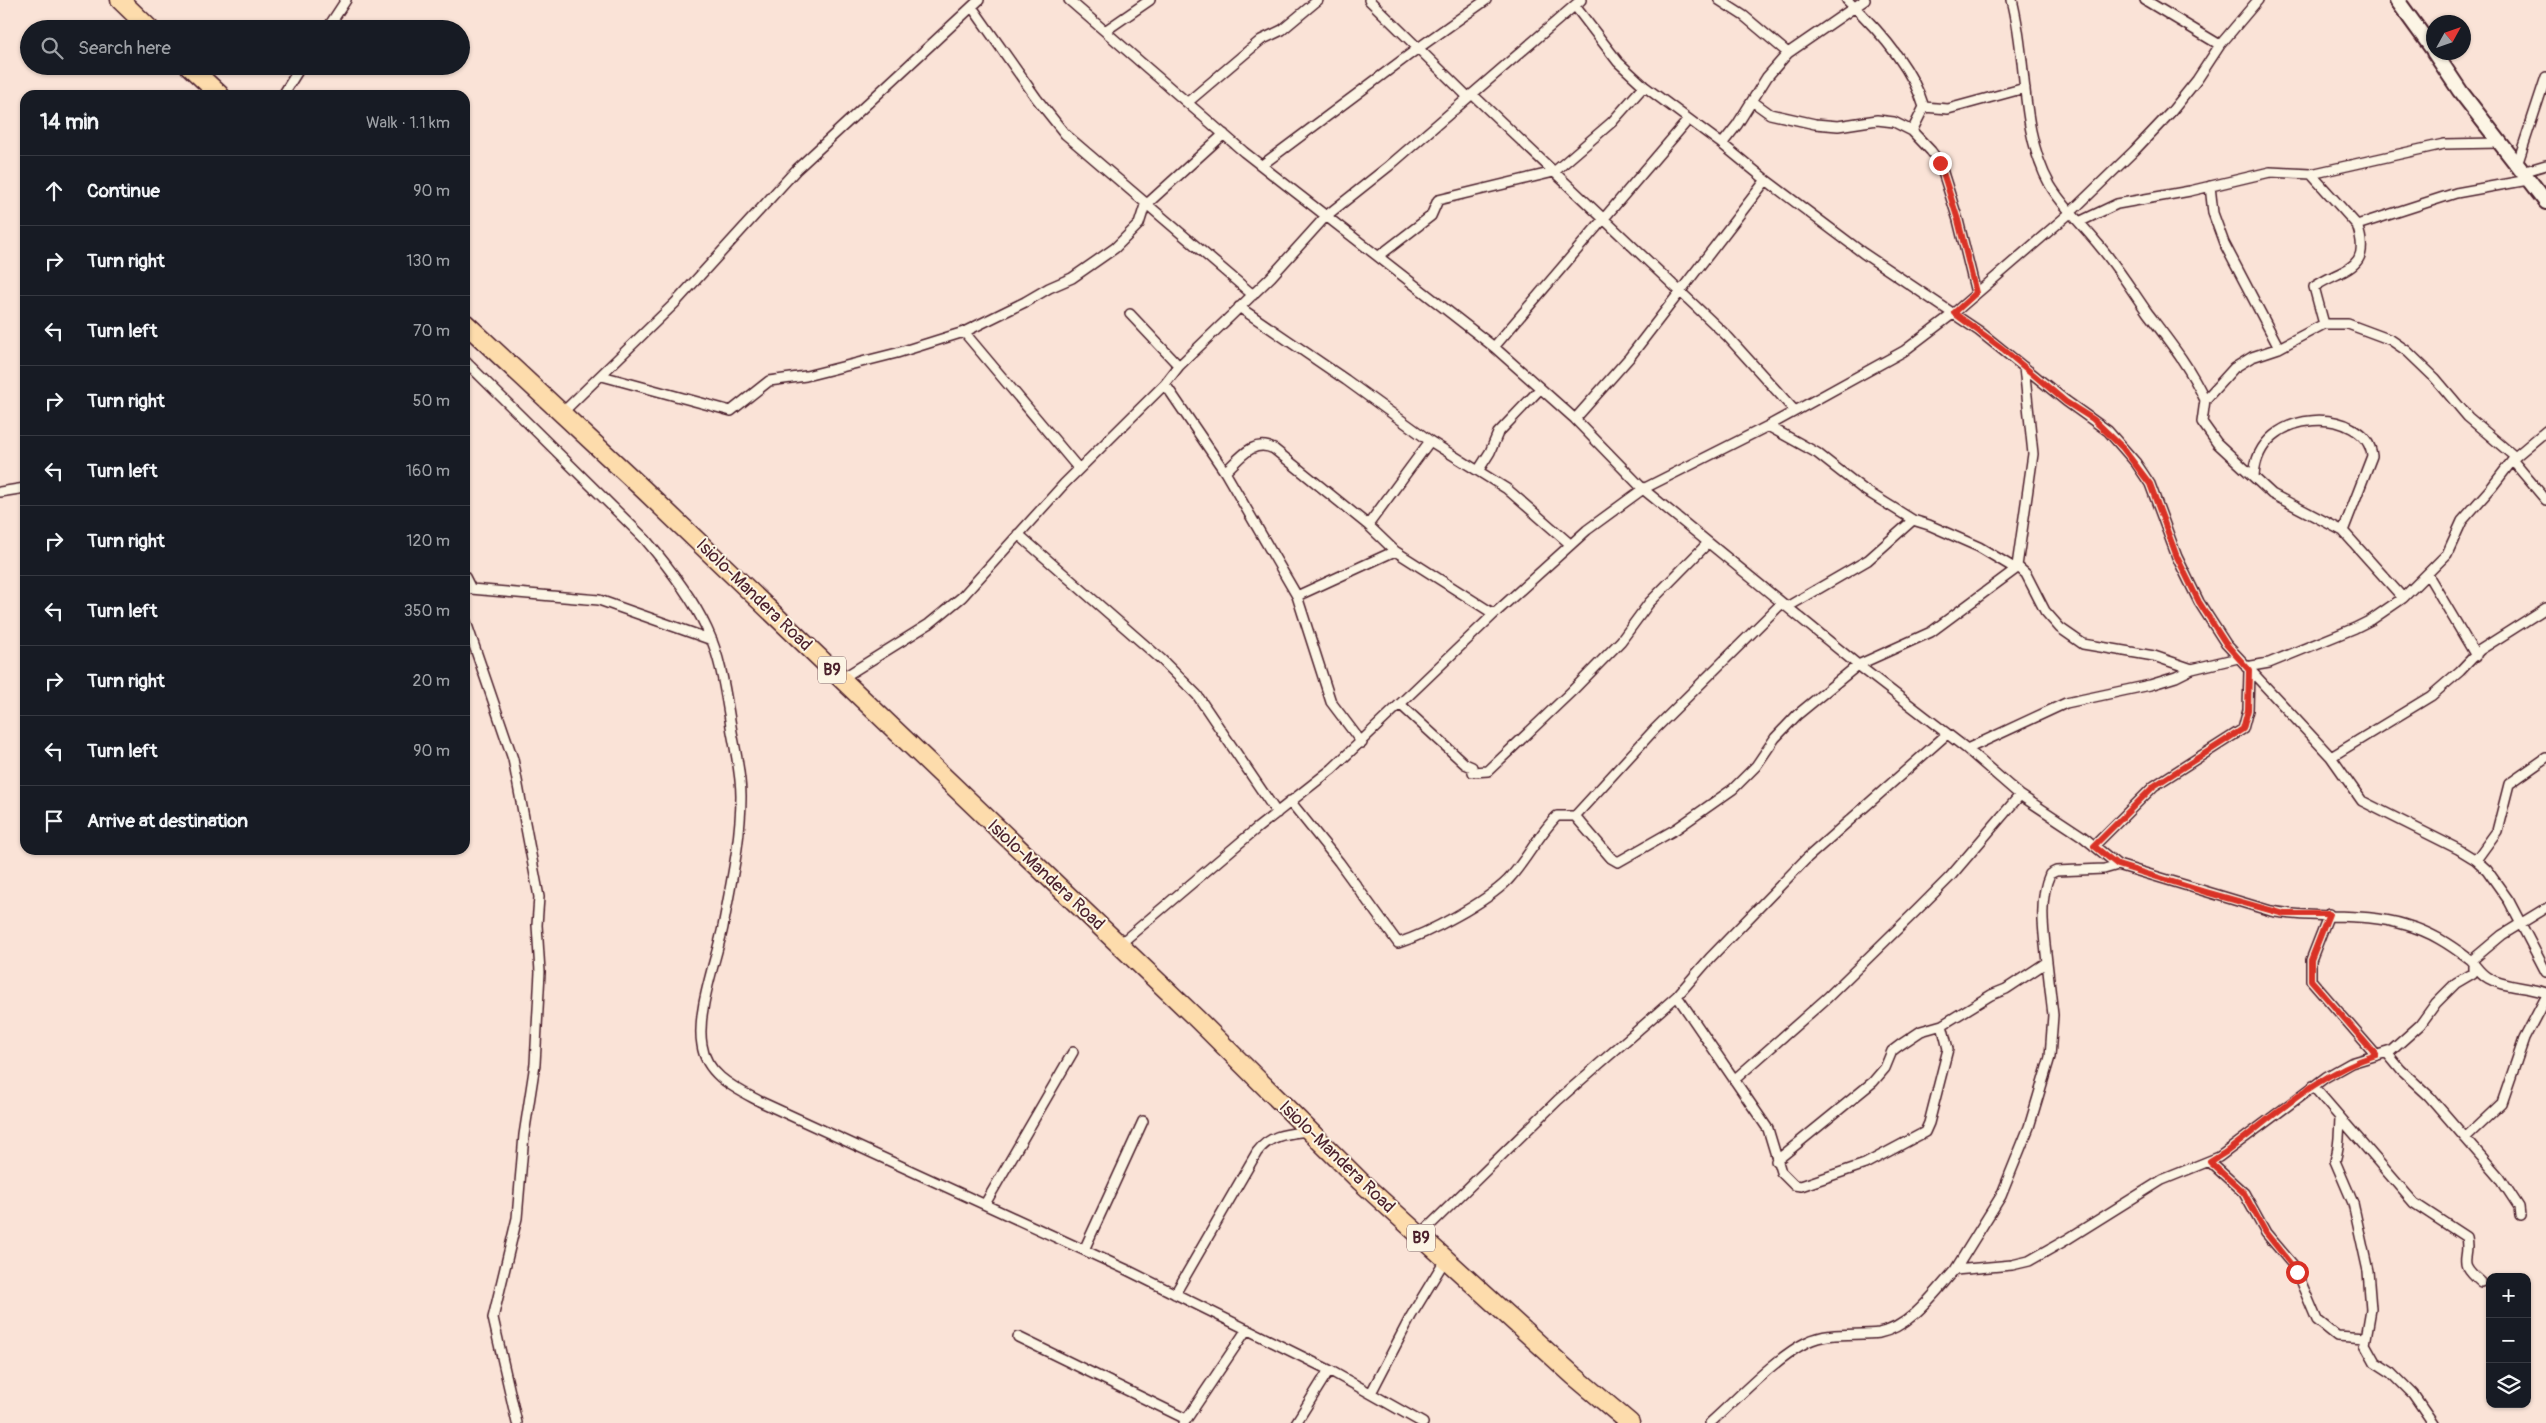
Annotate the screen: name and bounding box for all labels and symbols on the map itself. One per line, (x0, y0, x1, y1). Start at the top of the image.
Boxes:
north arrow (2426, 15, 2471, 60)
route end (1929, 152, 1952, 175)
street label: Isiolo-Mandera Road (691, 534, 817, 656)
road number: B9 (818, 656, 846, 684)
street label: Isiolo-Mandera Road (982, 815, 1110, 935)
street label: Isiolo-Mandera Road (1274, 1096, 1400, 1218)
road number: B9 (1407, 1224, 1435, 1252)
route start (2286, 1261, 2309, 1284)

